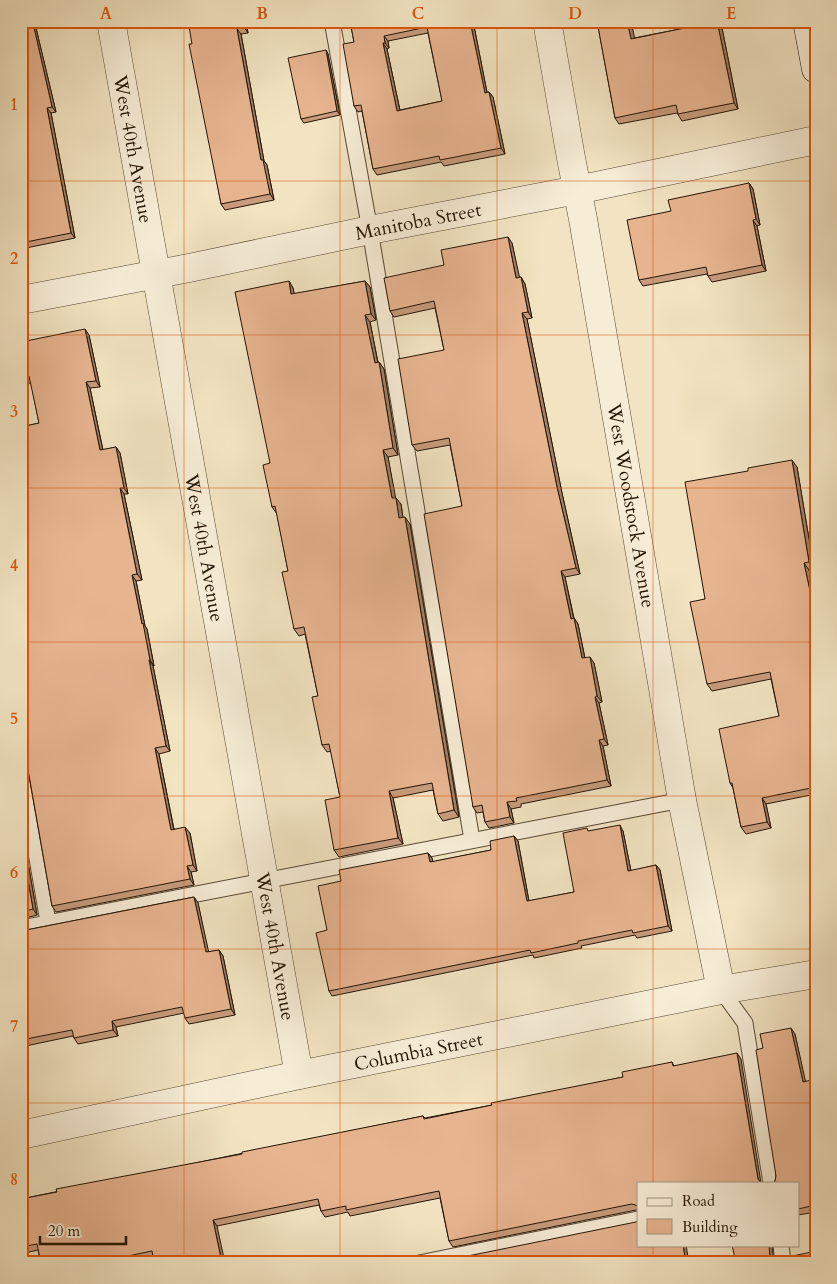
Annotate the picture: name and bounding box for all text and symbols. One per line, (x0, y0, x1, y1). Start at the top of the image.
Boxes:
text: A (100, 3, 112, 25)
text: B (256, 3, 268, 25)
text: C (412, 3, 424, 25)
text: D (568, 3, 582, 25)
text: E (726, 3, 736, 25)
street label: West 40th Avenue (107, 72, 159, 225)
text: 1 (10, 94, 18, 116)
street label: Manitoba Street (353, 197, 484, 247)
text: 2 (10, 248, 18, 270)
text: 3 (10, 401, 18, 423)
street label: West Woodstock Avenue (600, 401, 661, 610)
street label: West 40th Avenue (178, 471, 230, 624)
text: 4 (10, 555, 18, 577)
text: 5 (10, 708, 18, 730)
text: 6 (10, 862, 18, 884)
street label: West 40th Avenue (249, 870, 301, 1023)
text: 7 (10, 1016, 18, 1038)
street label: Columbia Street (352, 1026, 485, 1078)
text: 8 (10, 1169, 18, 1191)
legend (637, 1182, 800, 1246)
text: Road (682, 1191, 715, 1211)
scale bar (40, 1214, 126, 1246)
text: Building (682, 1217, 738, 1237)
text: 20 m (48, 1221, 80, 1241)

